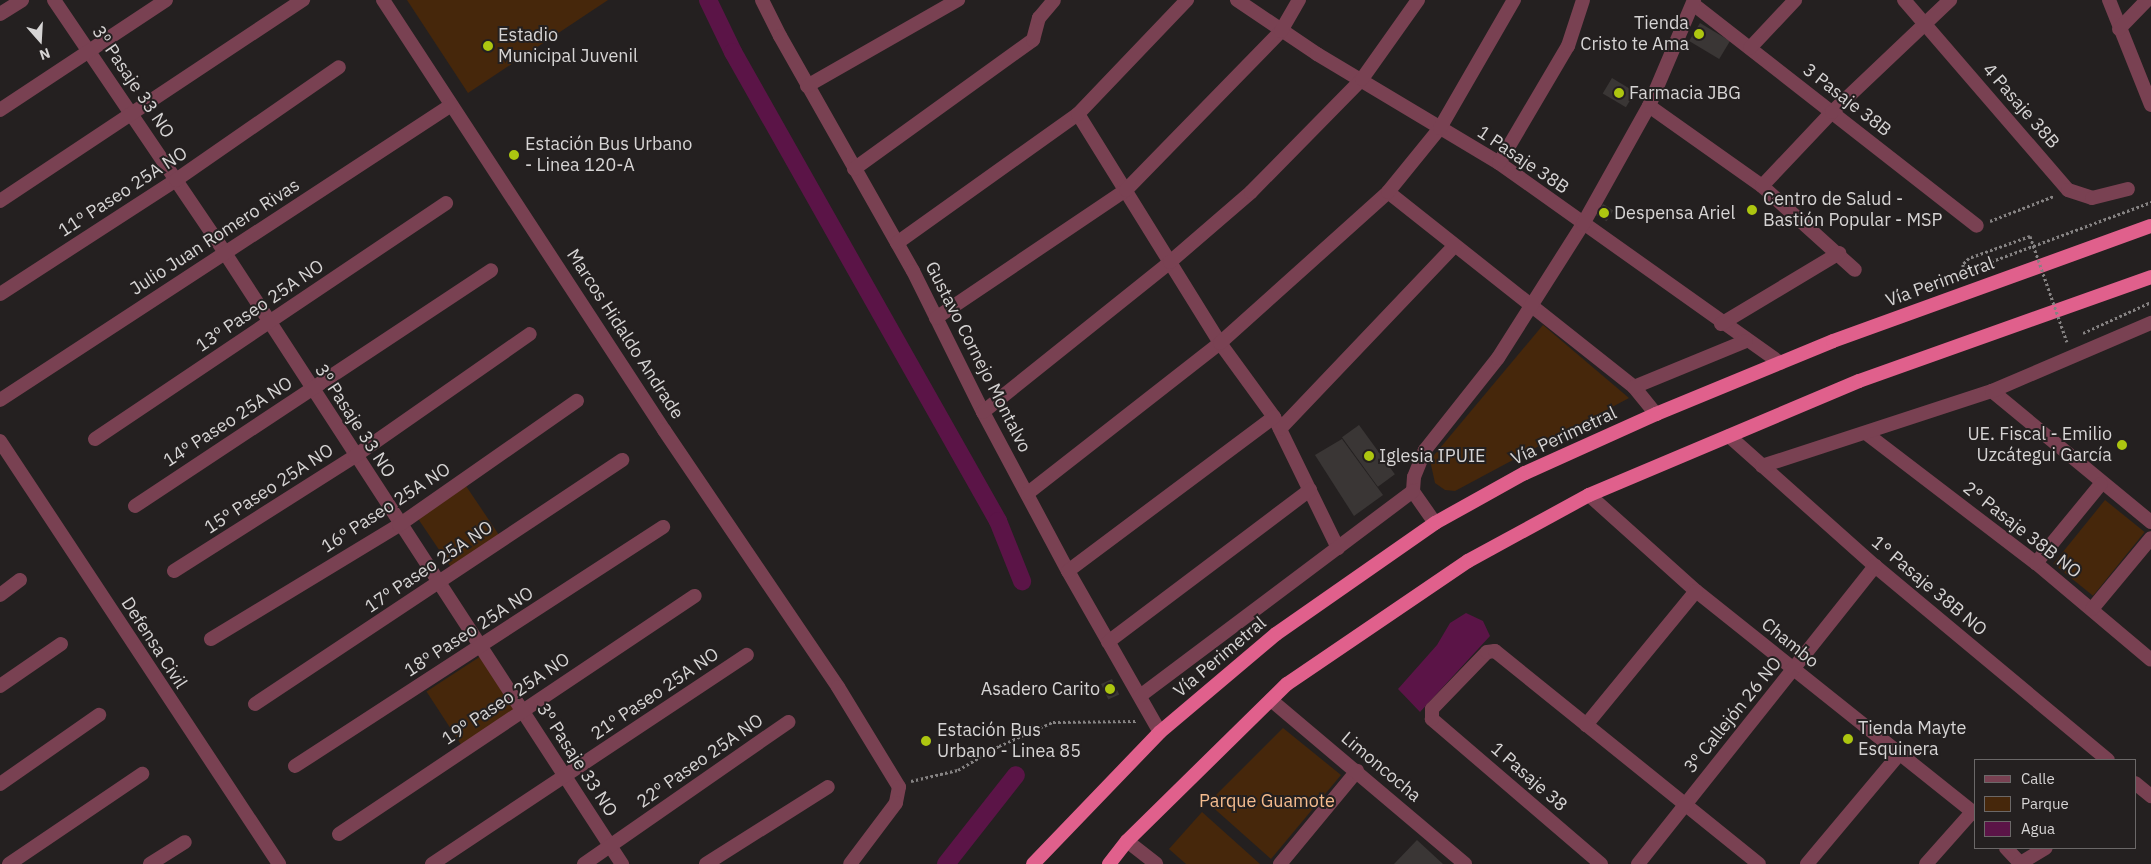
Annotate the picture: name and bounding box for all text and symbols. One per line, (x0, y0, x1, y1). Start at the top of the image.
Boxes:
place label: Tienda Cristo te Ama (1580, 13, 1689, 56)
north arrow (15, 15, 65, 65)
street label: 3º Pasaje 33 NO (87, 22, 179, 142)
place label: Estadio Municipal Juvenil (498, 25, 638, 68)
marker: Tienda Cristo te Ama (1693, 28, 1705, 40)
marker: Estadio Municipal Juvenil (482, 40, 494, 52)
text: N (37, 44, 53, 64)
street label: 3 Pasaje 38B (1799, 59, 1895, 141)
street label: 4 Pasaje 38B (1978, 59, 2064, 153)
place label: Farmacia JBG (1629, 82, 1741, 104)
marker: Farmacia JBG (1613, 87, 1625, 99)
street label: 1 Pasaje 38B (1473, 121, 1573, 199)
place label: Estación Bus Urbano - Linea 120-A (525, 134, 692, 176)
street label: 11º Paseo 25A NO (55, 142, 191, 242)
marker: Estación Bus Urbano - Linea 120-A (507, 148, 521, 162)
street label: Julio Juan Romero Rivas (126, 174, 304, 300)
place label: Centro de Salud - Bastión Popular - MSP (1763, 189, 1942, 232)
place label: Despensa Ariel (1614, 202, 1735, 224)
marker: Centro de Salud - Bastión Popular - MSP (1745, 203, 1759, 217)
marker: Despensa Ariel (1598, 207, 1610, 219)
street label: Marcos Hidaldo Andrade (562, 245, 688, 423)
street label: Vía Perimetral (1883, 252, 1997, 312)
street label: 13º Paseo 25A NO (192, 255, 328, 357)
street label: Gustavo Cornejo Montalvo (920, 258, 1036, 456)
street label: 3º Pasaje 33 NO (310, 360, 400, 482)
street label: 14º Paseo 25A NO (160, 372, 296, 472)
street label: Vía Perimetral (1508, 402, 1620, 470)
place label: UE. Fiscal - Emilio Uzcátegui García (1967, 424, 2112, 466)
street label: 15º Paseo 25A NO (201, 439, 337, 539)
marker: UE. Fiscal - Emilio Uzcátegui García (2116, 439, 2128, 451)
place label: Iglesia IPUIE (1379, 445, 1486, 467)
marker: Iglesia IPUIE (1363, 450, 1375, 462)
street label: 16º Paseo 25A NO (318, 458, 454, 558)
street label: 2° Pasaje 38B NO (1959, 477, 2085, 583)
street label: 17º Paseo 25A NO (361, 516, 497, 618)
street label: 1° Pasaje 38B NO (1867, 531, 1991, 641)
street label: 18º Paseo 25A NO (401, 582, 537, 682)
street label: Defensa Civil (117, 593, 191, 693)
street label: Vía Perimetral (1169, 612, 1271, 702)
street label: Chambo (1757, 613, 1823, 673)
street label: 21º Paseo 25A NO (587, 643, 723, 745)
street label: 19º Paseo 25A NO (438, 648, 574, 750)
street label: 3º Callejón 26 NO (1680, 653, 1786, 777)
place label: Asadero Carito (981, 678, 1100, 700)
marker: Asadero Carito (1104, 683, 1116, 695)
street label: 3º Pasaje 33 NO (532, 699, 622, 821)
street label: 22º Paseo 25A NO (633, 709, 767, 813)
place label: Tienda Mayte Esquinera (1858, 718, 1966, 761)
place label: Estación Bus Urbano - Linea 85 (937, 720, 1081, 762)
street label: Limoncocha (1337, 727, 1425, 807)
marker: Tienda Mayte Esquinera (1842, 733, 1854, 745)
marker: Estación Bus Urbano - Linea 85 (919, 734, 933, 748)
street label: 1 Pasaje 38 (1486, 738, 1572, 816)
legend (1974, 759, 2136, 849)
text: Calle (2021, 769, 2055, 788)
park label: Parque Guamote (1199, 790, 1335, 812)
text: Parque (2021, 794, 2069, 813)
text: Agua (2021, 819, 2055, 838)

